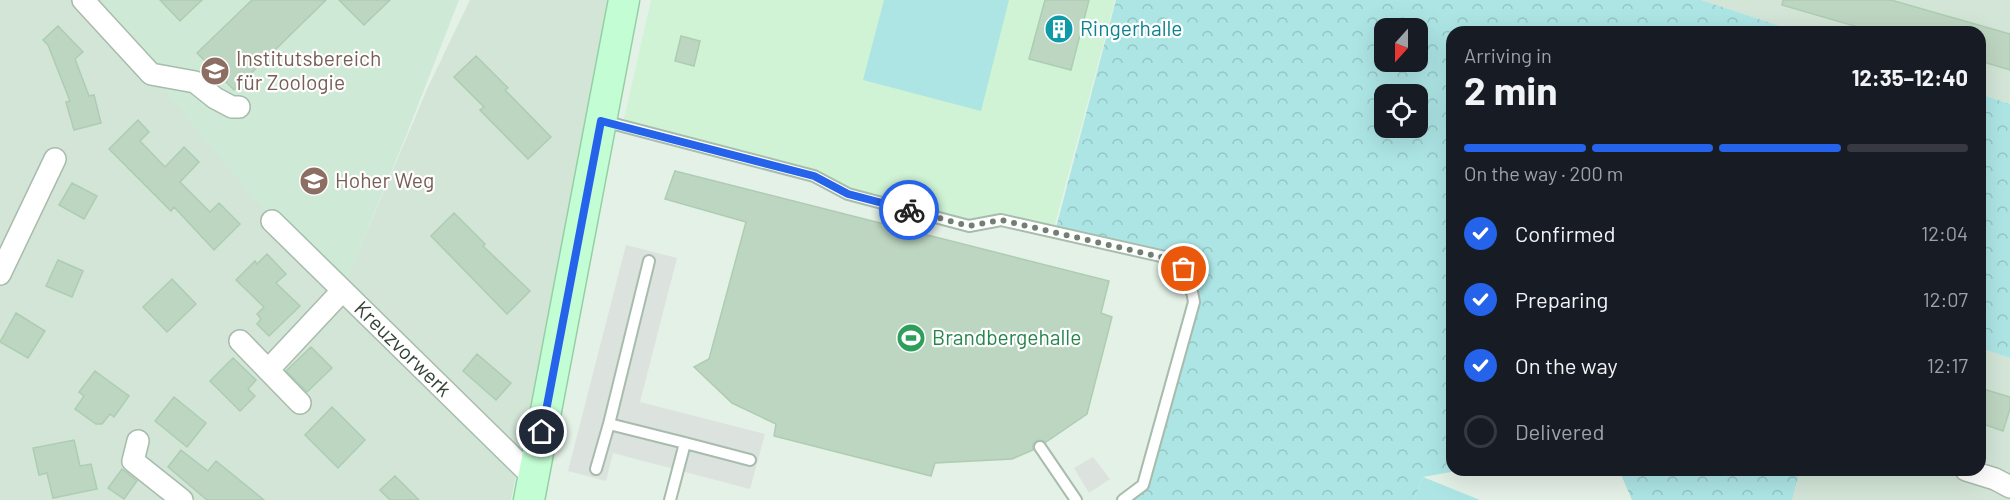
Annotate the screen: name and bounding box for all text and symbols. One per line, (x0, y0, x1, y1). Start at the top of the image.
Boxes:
building icon: Ringerhalle (1043, 13, 1075, 45)
place label: Ringerhalle (1080, 15, 1183, 40)
north arrow (1374, 18, 1428, 72)
map controls (1374, 18, 1428, 138)
text: Arriving in (1464, 43, 1552, 67)
place label: Institutsbereich für Zoologie (236, 45, 381, 94)
school or university icon: Institutsbereich für Zoologie (199, 55, 231, 87)
text: 12:35–12:40 (1852, 64, 1968, 90)
text: 2 min (1464, 66, 1557, 113)
button: locate (1374, 84, 1428, 138)
text: On the way · 200 m (1464, 161, 1623, 185)
school or university icon: Hoher Weg (298, 165, 330, 197)
place label: Hoher Weg (335, 167, 434, 192)
courier (879, 180, 939, 240)
icon: bike (893, 194, 926, 227)
icon: check (1464, 217, 1497, 250)
text: Confirmed (1515, 220, 1615, 246)
text: 12:04 (1921, 221, 1968, 245)
pin (1158, 243, 1209, 294)
icon: bag (1167, 252, 1200, 285)
icon: check (1464, 283, 1497, 316)
text: Preparing (1515, 286, 1608, 312)
text: 12:07 (1923, 287, 1968, 311)
street label: Kreuzvorwerk (350, 295, 457, 401)
sports icon: Brandbergehalle (895, 322, 927, 354)
place label: Brandbergehalle (932, 324, 1081, 349)
icon: check (1464, 349, 1497, 382)
text: On the way (1515, 352, 1618, 378)
text: 12:17 (1927, 353, 1968, 377)
pin (516, 406, 567, 457)
icon: home (525, 415, 558, 448)
text: Delivered (1515, 418, 1604, 444)

